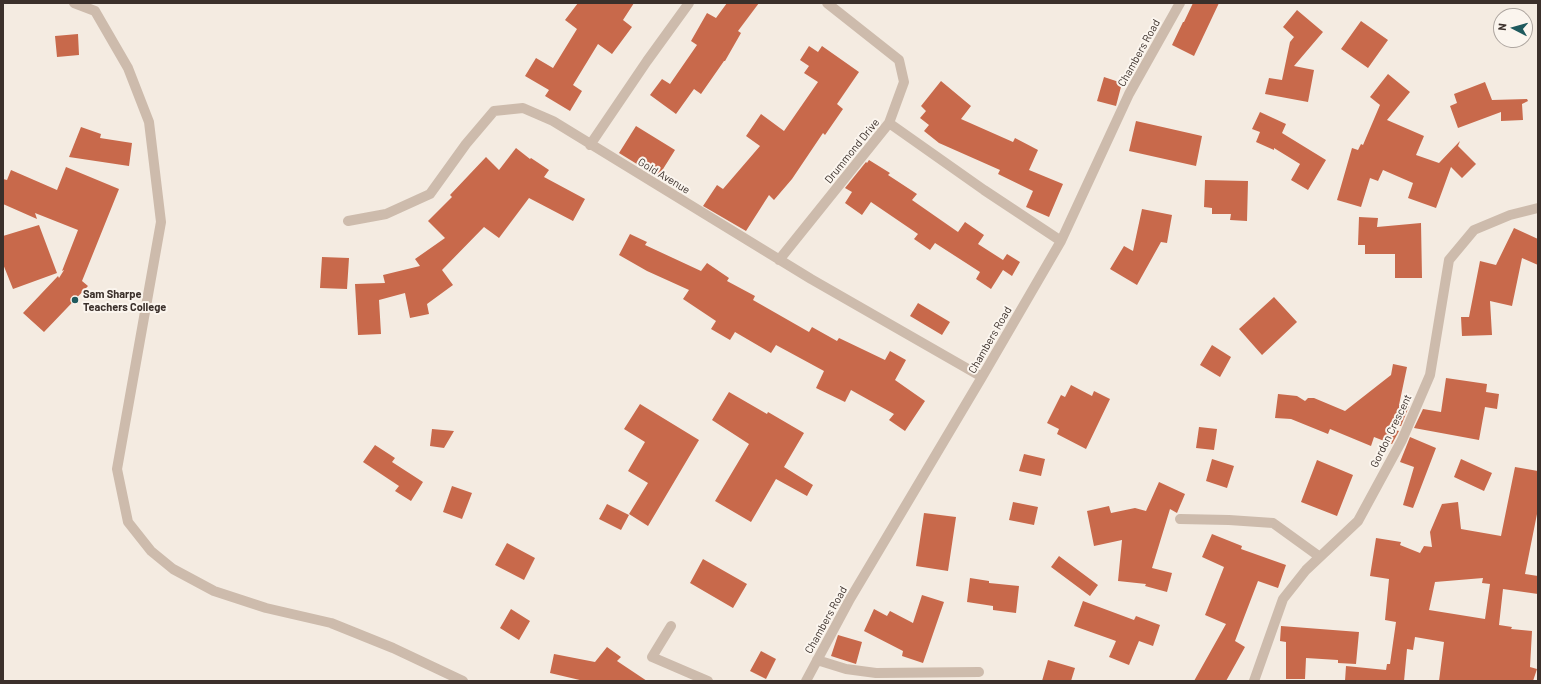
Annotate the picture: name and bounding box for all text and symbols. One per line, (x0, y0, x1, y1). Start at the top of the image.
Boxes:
north arrow (1493, 8, 1533, 48)
street label: Chambers Road (1115, 17, 1163, 89)
text: N (1495, 22, 1508, 31)
street label: Drummond Drive (822, 116, 882, 186)
street label: Gold Avenue (636, 155, 692, 197)
place label: Sam Sharpe Teachers College (83, 287, 166, 313)
marker: Sam Sharpe Teachers College (70, 295, 80, 305)
street label: Chambers Road (966, 304, 1014, 376)
street label: Gordon Crescent (1368, 392, 1414, 470)
street label: Chambers Road (802, 584, 850, 656)

